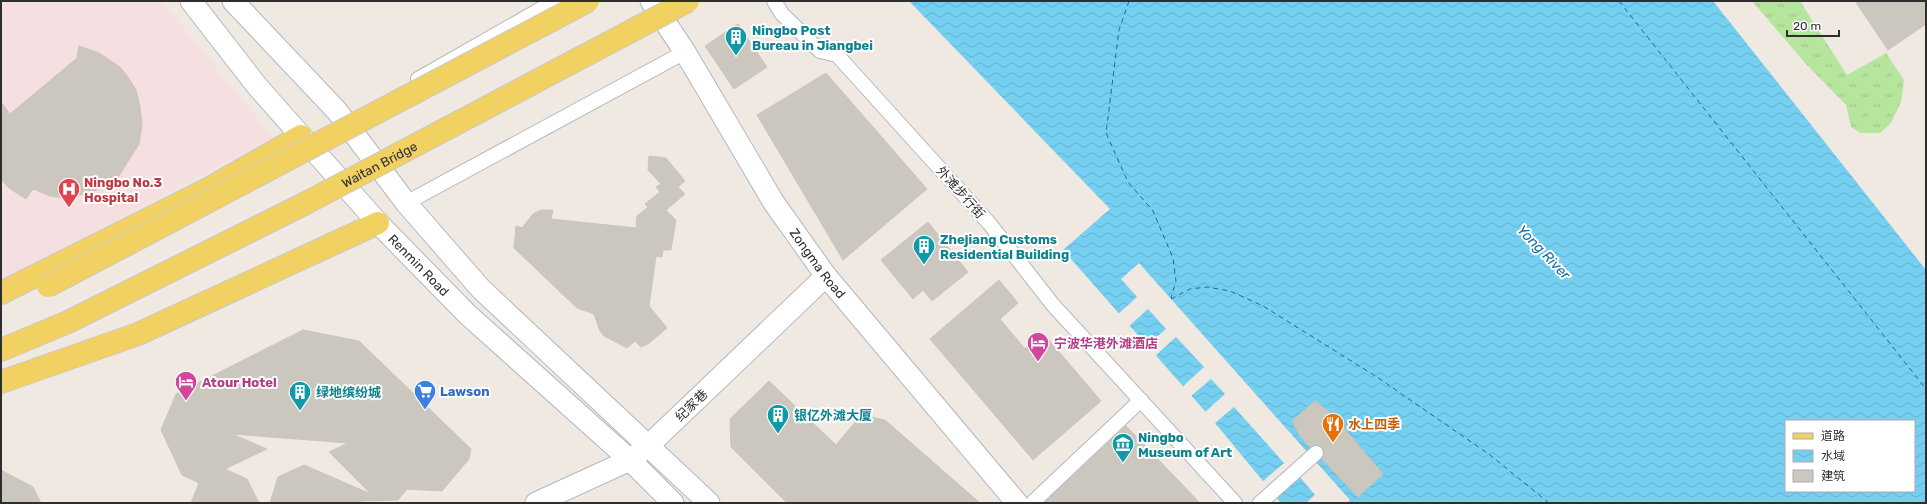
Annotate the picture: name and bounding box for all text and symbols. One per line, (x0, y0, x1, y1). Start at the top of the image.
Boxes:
scale bar (1787, 12, 1839, 38)
text: 20 m (1793, 19, 1821, 33)
place label: Ningbo Post Bureau in Jiangbei (752, 23, 873, 53)
building icon: Ningbo Post Bureau in Jiangbei (723, 24, 749, 57)
street label: Waitan Bridge (339, 139, 420, 191)
street label: 外滩步行街 (933, 163, 988, 222)
place label: Ningbo No.3 Hospital (84, 175, 163, 205)
hospital icon: Ningbo No.3 Hospital (56, 176, 82, 209)
water label: Yong River (1513, 221, 1574, 284)
street label: Zongma Road (786, 226, 848, 301)
street label: Renmin Road (385, 231, 452, 299)
place label: Zhejiang Customs Residential Building (940, 232, 1069, 262)
building icon: Zhejiang Customs Residential Building (911, 233, 937, 266)
hotel icon: 宁波华港外滩酒店 (1025, 330, 1051, 363)
place label: 宁波华港外滩酒店 (1054, 336, 1158, 351)
hotel icon: Atour Hotel (173, 369, 199, 402)
place label: Atour Hotel (202, 375, 277, 390)
supermarket icon: Lawson (412, 378, 438, 411)
building icon: 绿地缤纷城 (287, 379, 313, 412)
place label: Lawson (440, 384, 490, 399)
place label: 绿地缤纷城 (316, 385, 381, 400)
street label: 纪家巷 (672, 386, 711, 424)
building icon: 银亿外滩大厦 (765, 402, 791, 435)
place label: 银亿外滩大厦 (794, 408, 872, 423)
restaurant icon: 水上四季 (1320, 411, 1346, 444)
place label: 水上四季 (1348, 417, 1400, 432)
legend (1785, 420, 1915, 492)
text: 道路 (1821, 429, 1845, 443)
place label: Ningbo Museum of Art (1138, 430, 1232, 460)
museum icon: Ningbo Museum of Art (1110, 431, 1136, 464)
text: 水域 (1821, 449, 1845, 463)
text: 建筑 (1821, 469, 1845, 483)

